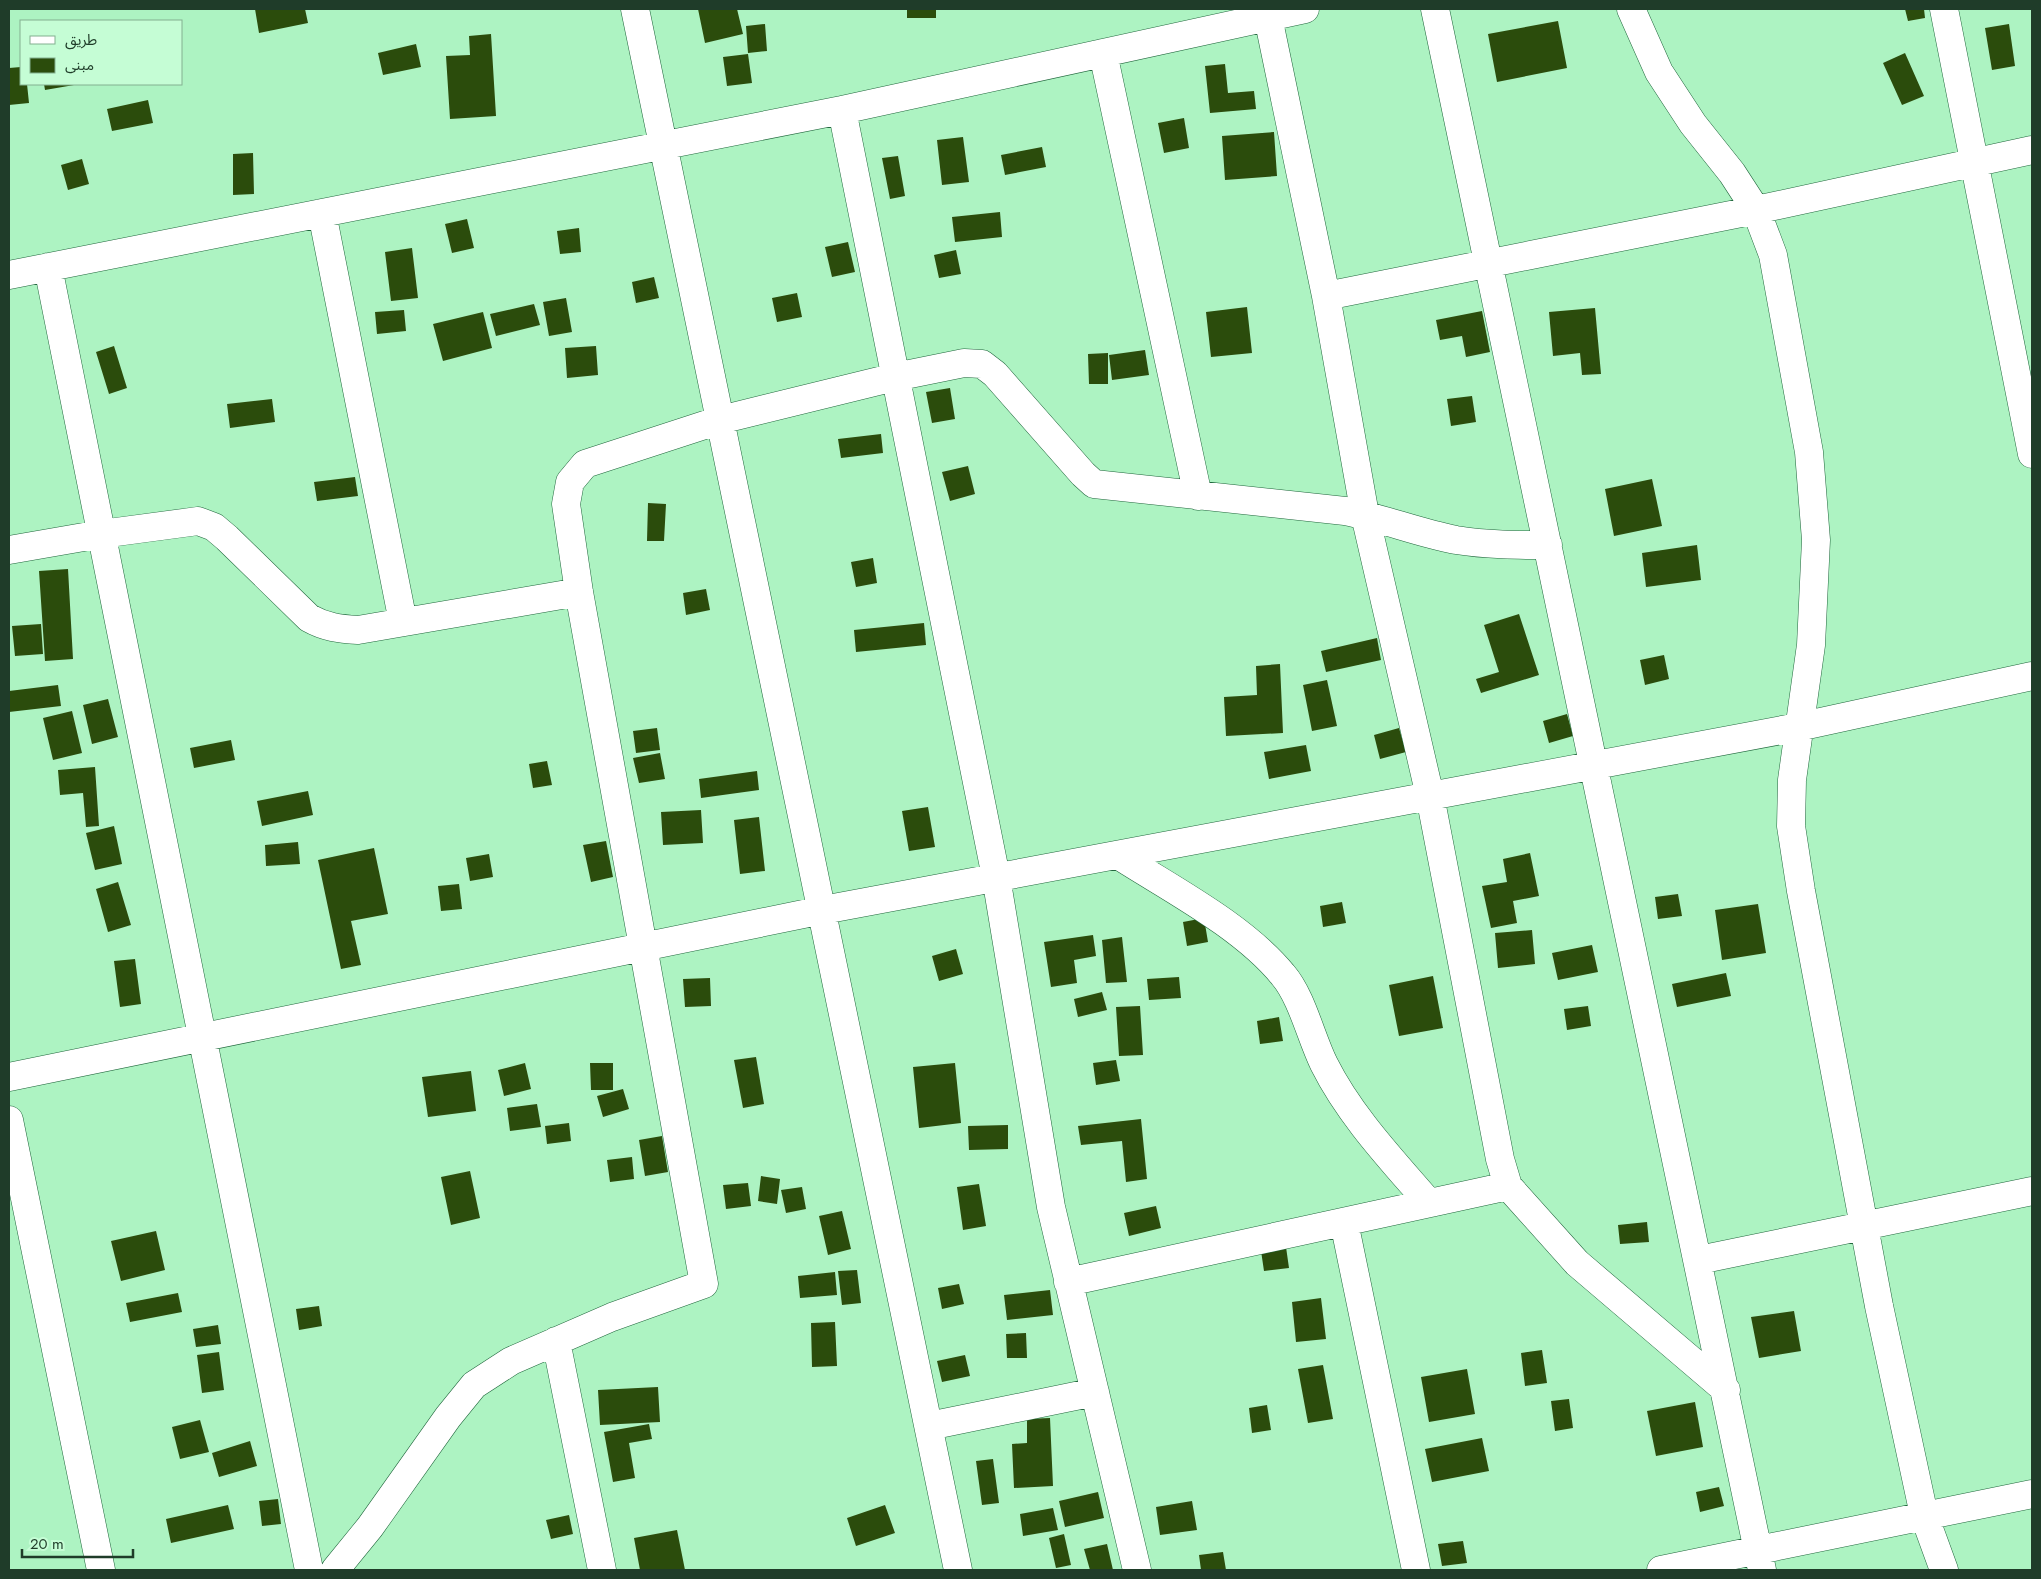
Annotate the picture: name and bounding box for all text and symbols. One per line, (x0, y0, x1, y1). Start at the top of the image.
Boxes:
legend (20, 20, 182, 85)
text: طريق (65, 29, 97, 51)
text: مبنى (65, 54, 94, 76)
scale bar (22, 1526, 134, 1558)
text: 20 m (30, 1533, 64, 1555)

